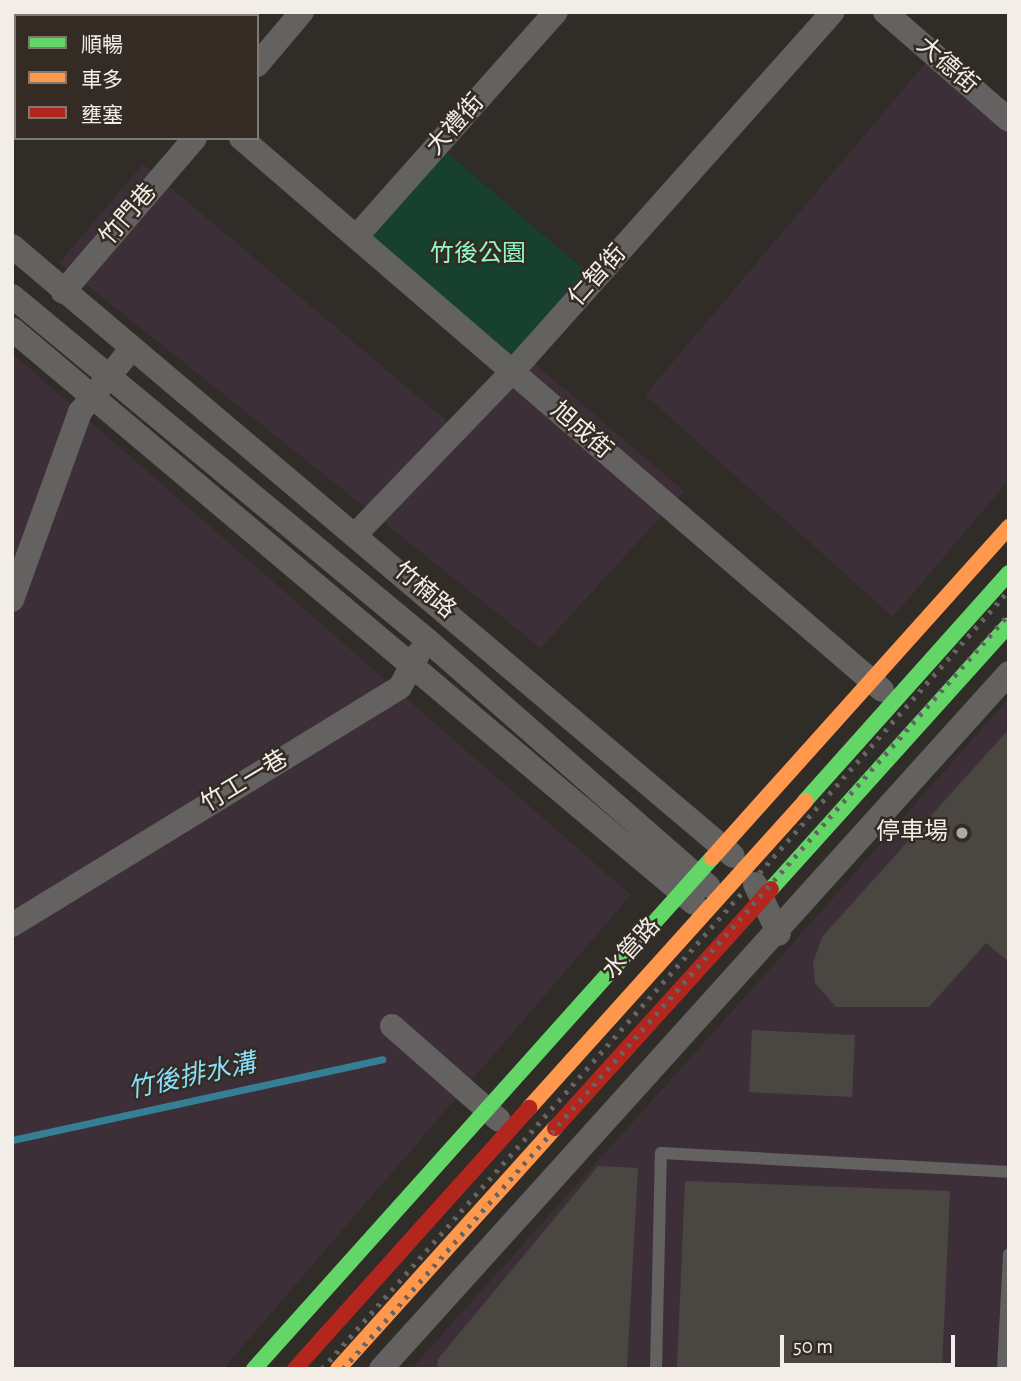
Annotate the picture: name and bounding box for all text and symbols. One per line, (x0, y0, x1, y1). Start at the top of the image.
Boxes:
legend (14, 14, 259, 140)
street label: 大德街 (910, 32, 984, 100)
text: 順暢 (81, 35, 123, 56)
text: 車多 (81, 70, 123, 91)
street label: 大禮街 (421, 89, 491, 161)
text: 壅塞 (81, 105, 123, 126)
street label: 竹門巷 (95, 178, 163, 252)
street label: 仁智街 (563, 240, 633, 312)
park label: 竹後公園 (430, 241, 526, 269)
street label: 旭成街 (544, 397, 618, 465)
street label: 竹楠路 (387, 557, 461, 625)
street label: 竹工一巷 (196, 745, 294, 819)
place label: 停車場 (876, 819, 948, 847)
marker: 停車場 (954, 825, 970, 841)
street label: 水管路 (597, 913, 667, 985)
water label: 竹後排水溝 (125, 1048, 259, 1106)
scale bar (783, 1322, 958, 1366)
text: 50 m (793, 1336, 833, 1357)

